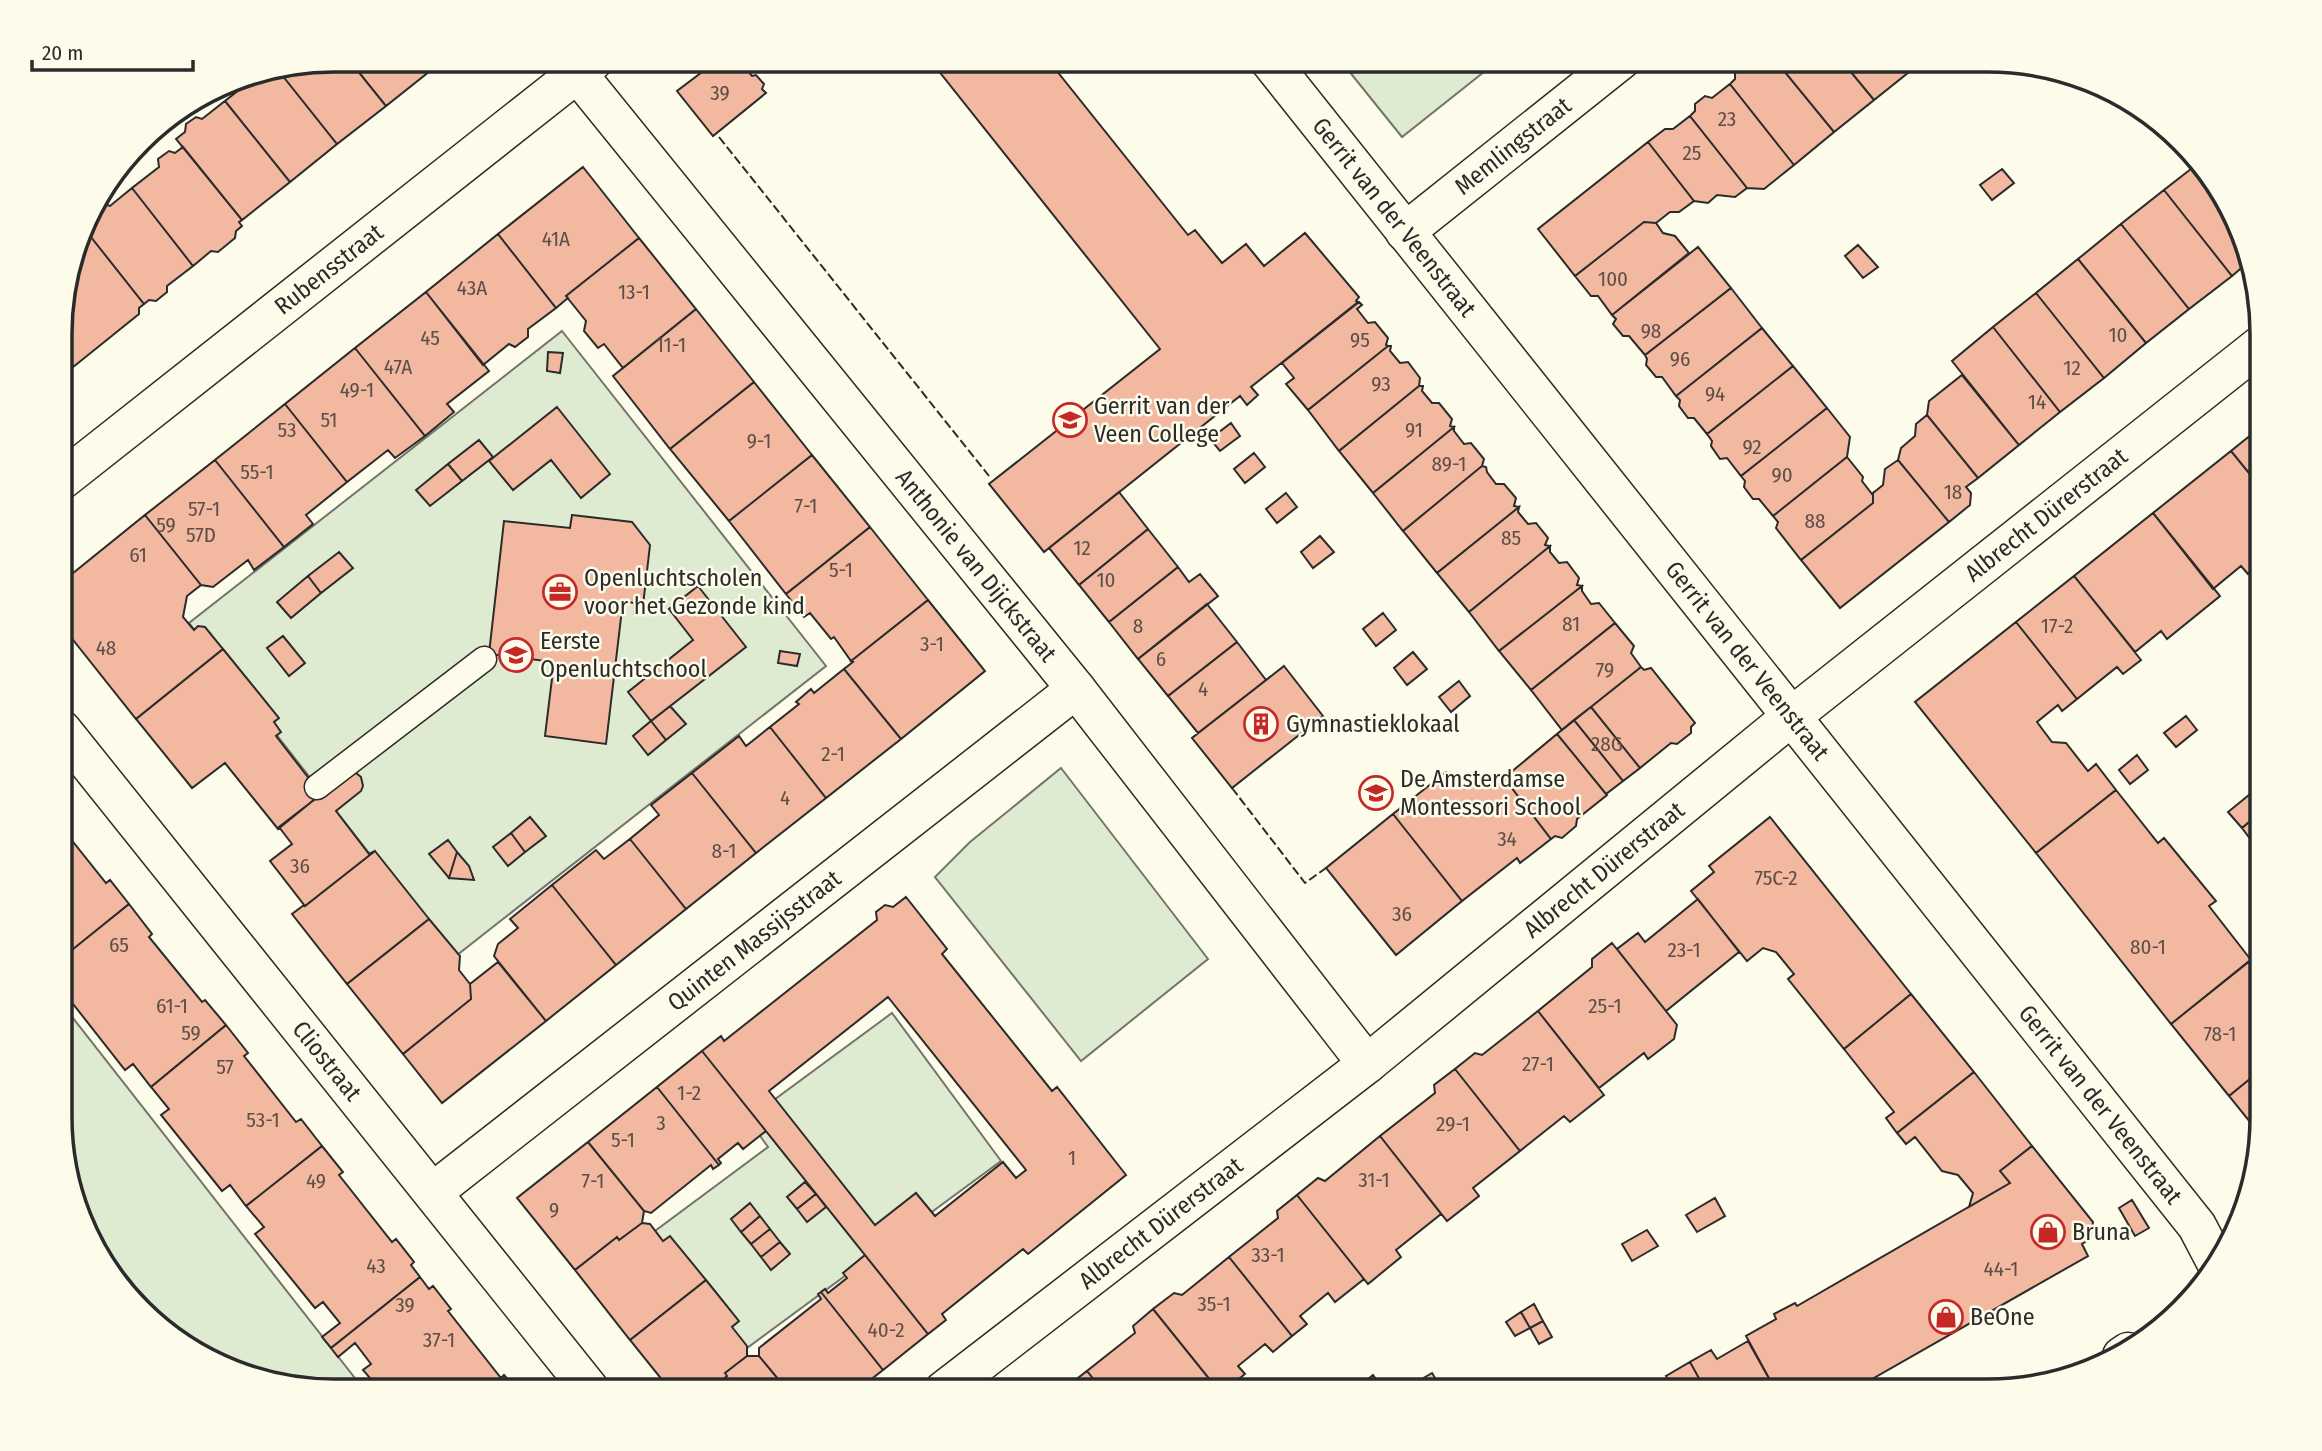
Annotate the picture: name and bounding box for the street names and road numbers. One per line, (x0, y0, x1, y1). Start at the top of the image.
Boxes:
street label: Memlingstraat (1449, 91, 1577, 201)
street label: Gerrit van der Veenstraat (1307, 112, 1482, 322)
street label: Rubensstraat (269, 218, 389, 321)
street label: Albrecht Dürerstraat (1960, 442, 2133, 587)
street label: Anthonie van Dijckstraat (890, 464, 1062, 668)
street label: Gerrit van der Veenstraat (1660, 556, 1835, 766)
street label: Albrecht Dürerstraat (1518, 796, 1690, 944)
street label: Quinten Massijsstraat (662, 864, 847, 1017)
street label: Gerrit van der Veenstraat (2013, 1000, 2188, 1210)
street label: Cliostraat (287, 1016, 367, 1107)
street label: Albrecht Dürerstraat (1073, 1151, 1248, 1295)

